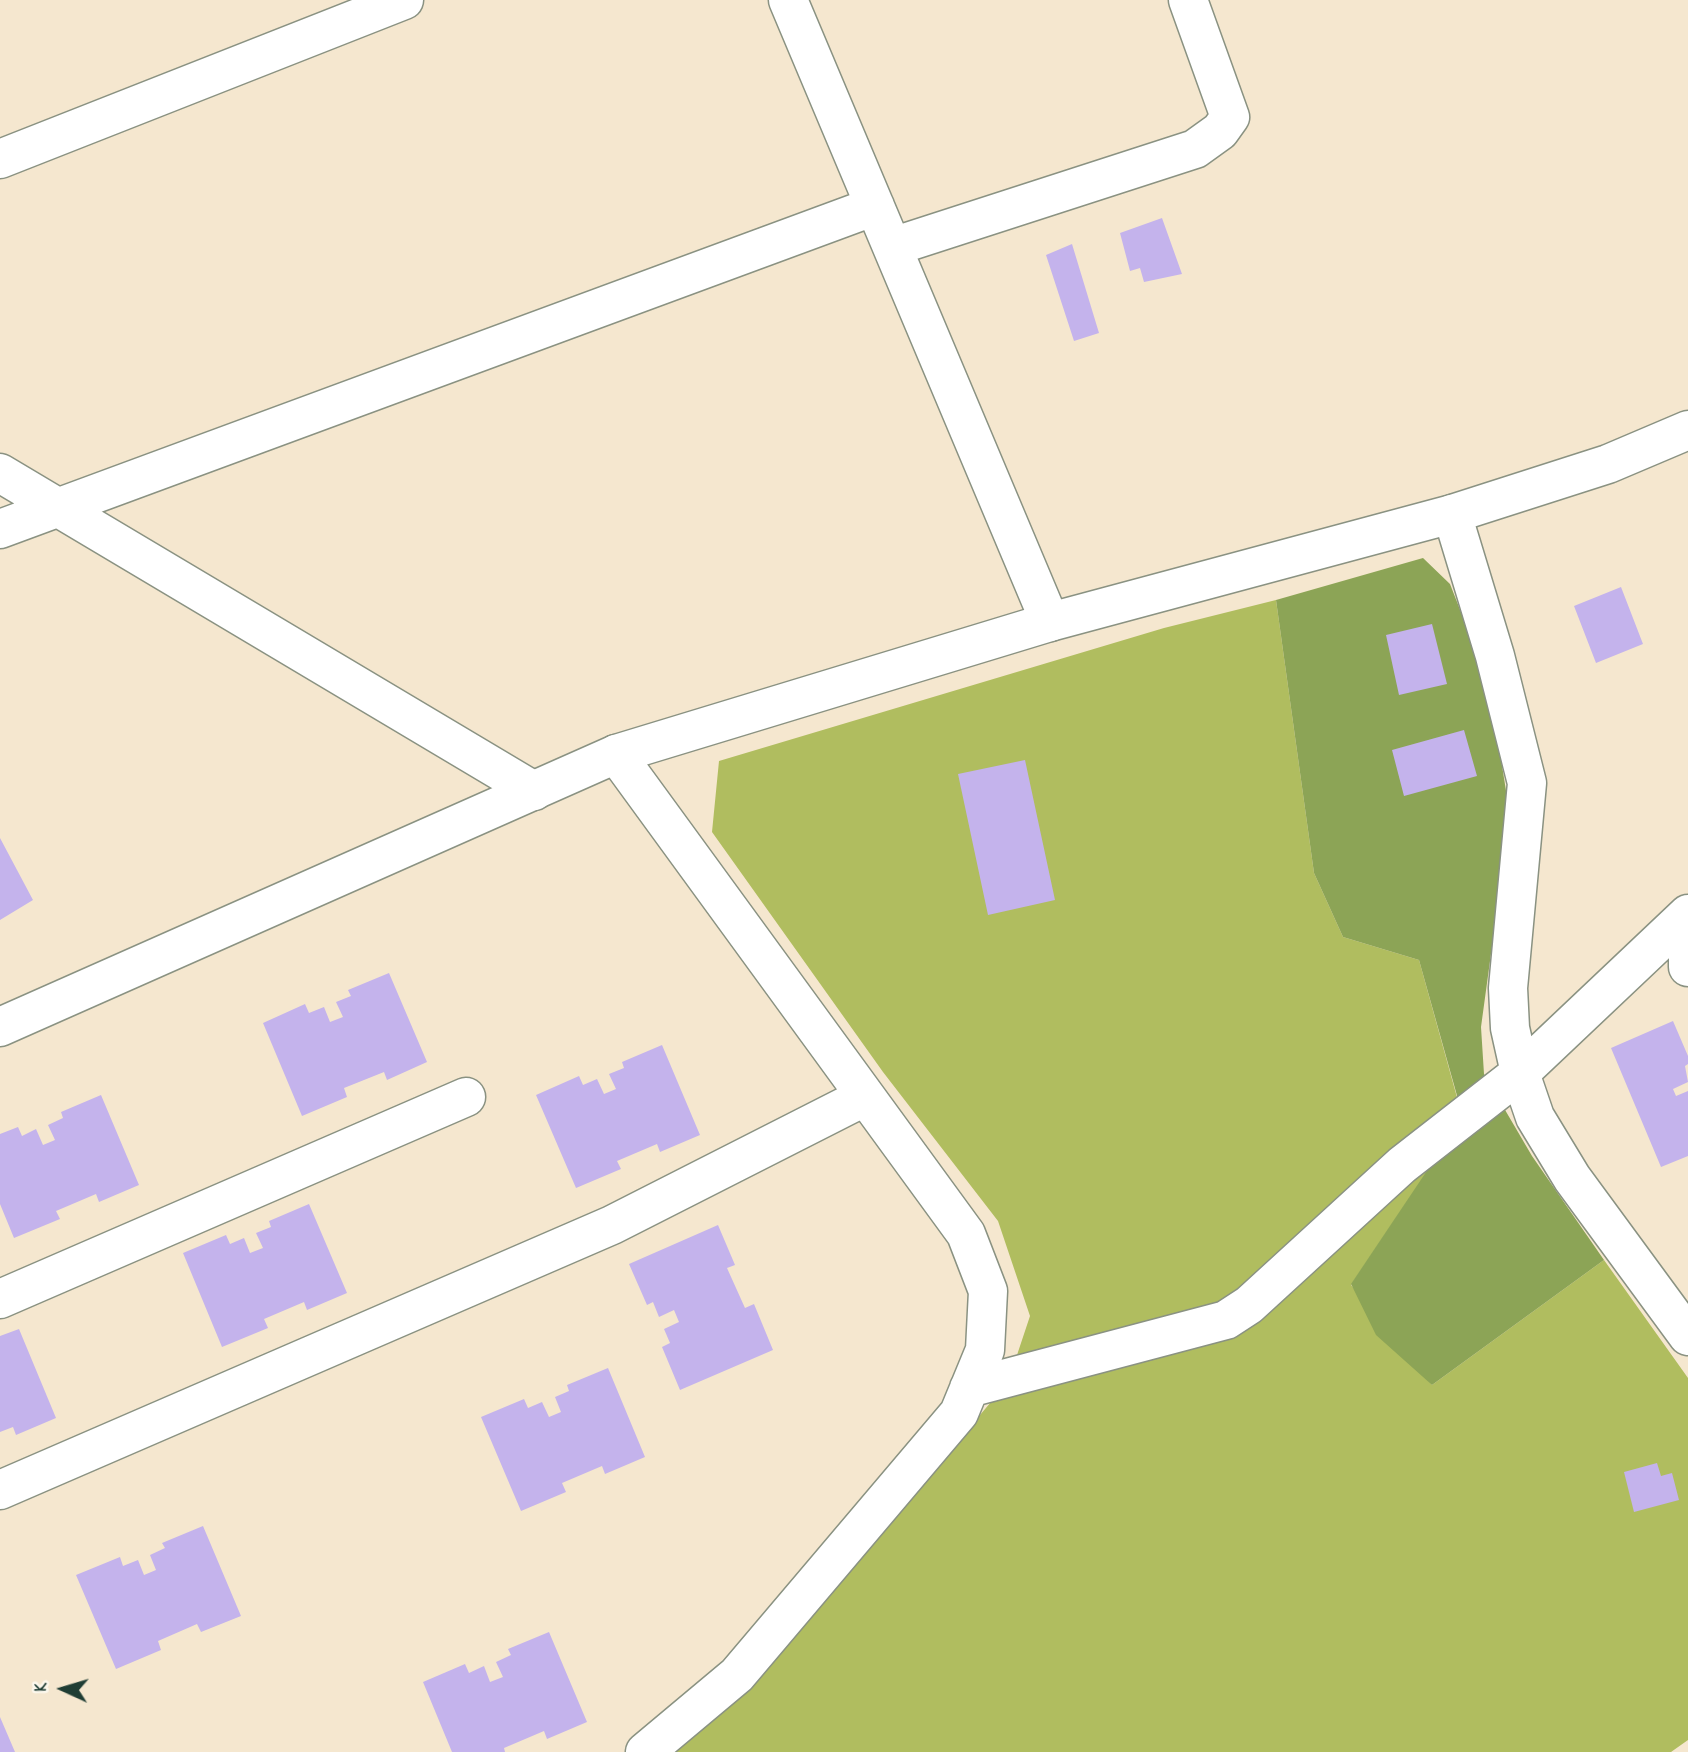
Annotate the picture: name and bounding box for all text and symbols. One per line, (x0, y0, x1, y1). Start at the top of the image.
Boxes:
north arrow (28, 1654, 98, 1724)
text: K (28, 1682, 55, 1693)

